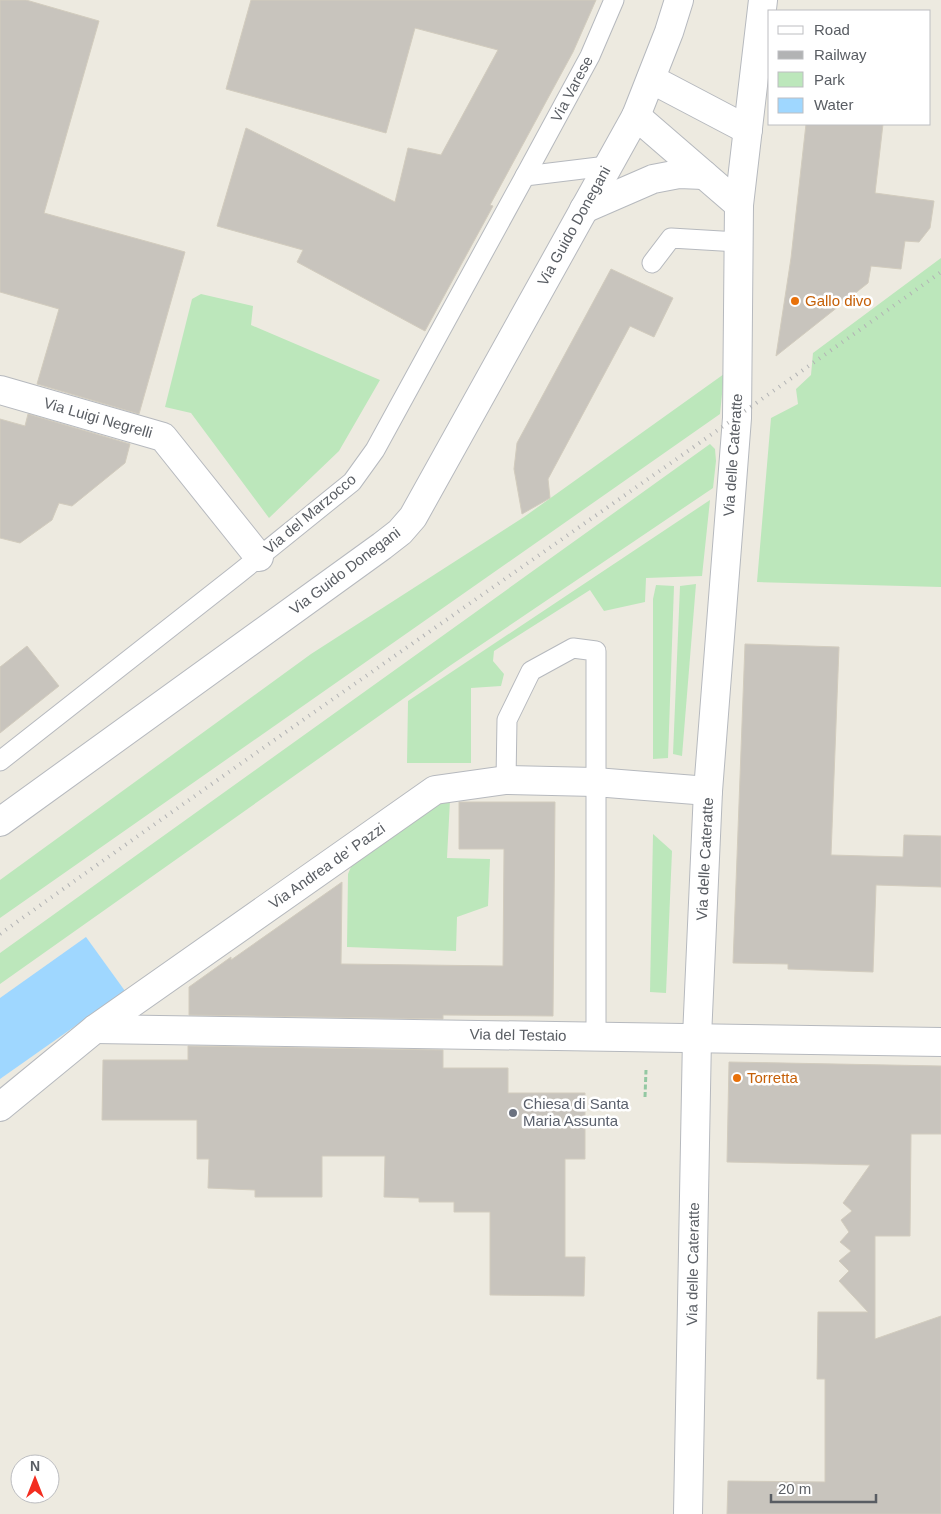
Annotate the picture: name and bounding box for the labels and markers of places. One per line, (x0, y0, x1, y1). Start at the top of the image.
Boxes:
place label: Gallo divo (805, 292, 872, 309)
marker: Gallo divo (789, 295, 801, 307)
place label: Torretta (747, 1069, 799, 1086)
marker: Torretta (731, 1072, 743, 1084)
place label: Chiesa di Santa Maria Assunta (523, 1095, 630, 1129)
marker: Chiesa di Santa Maria Assunta (507, 1107, 519, 1119)

